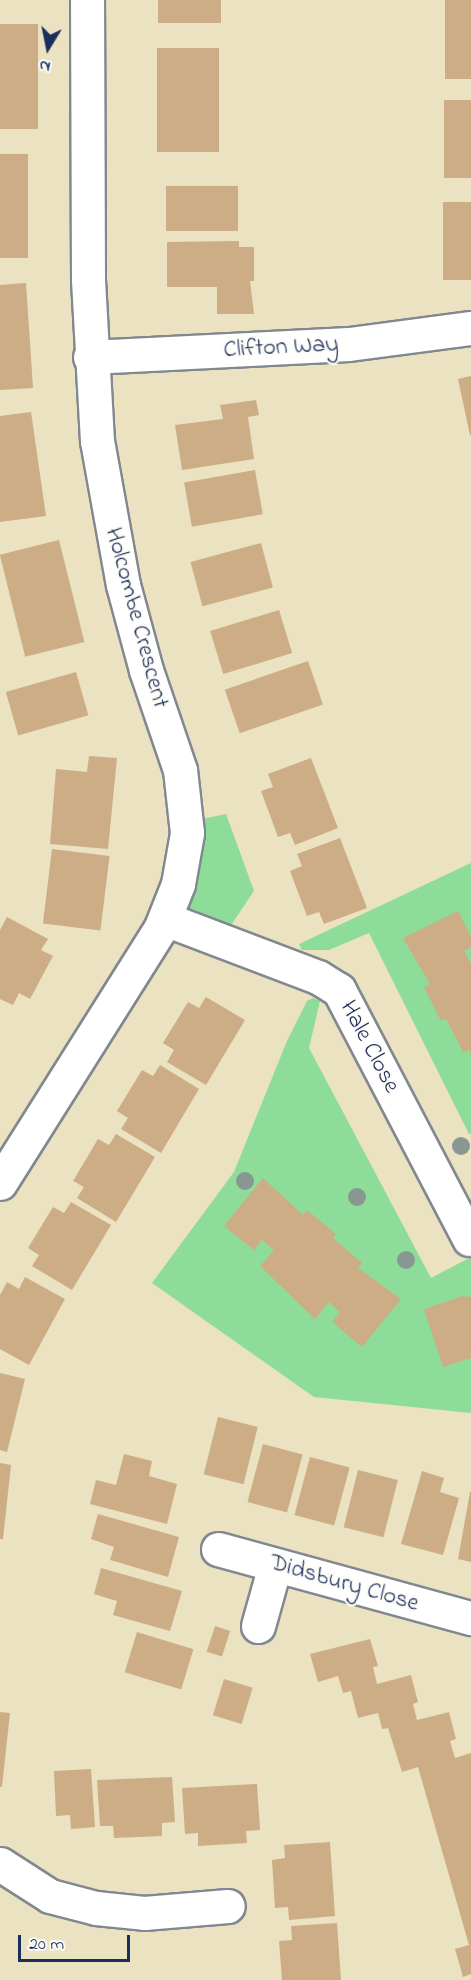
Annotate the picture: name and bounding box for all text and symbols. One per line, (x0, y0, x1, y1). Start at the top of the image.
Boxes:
north arrow (18, 18, 78, 78)
text: N (37, 53, 52, 78)
street label: Clifton Way (223, 331, 339, 365)
street label: Holcombe Crescent (98, 525, 174, 711)
street label: Hale Close (333, 996, 405, 1098)
street label: Didsbury Close (266, 1549, 422, 1619)
scale bar (21, 1923, 134, 1961)
text: 20 m (29, 1932, 64, 1958)

